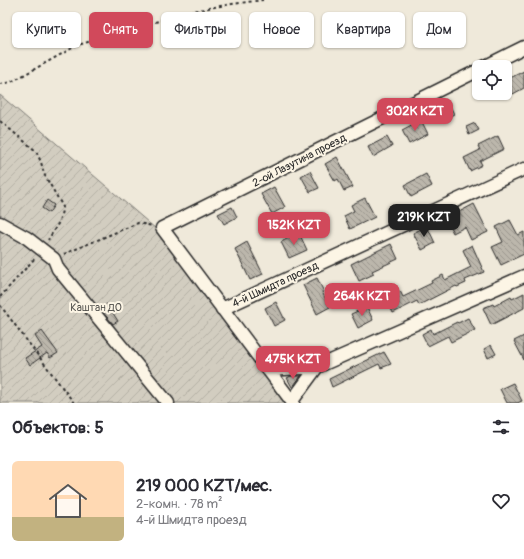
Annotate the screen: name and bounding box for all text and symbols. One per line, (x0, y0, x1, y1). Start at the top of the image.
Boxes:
chip: Купить (12, 12, 81, 48)
chip: Снять (89, 12, 153, 48)
chip: Фильтры (161, 12, 241, 48)
chip: Новое (249, 12, 314, 48)
chip: Квартира (322, 12, 405, 48)
chip: Дом (413, 12, 466, 48)
map controls (472, 60, 512, 100)
button: locate (472, 60, 512, 100)
pin: 302K KZT (374, 98, 456, 132)
text: 302K KZT (386, 103, 444, 119)
street label: 2-ой Лазутина проезд (250, 131, 349, 190)
pin: 219K KZT (383, 204, 465, 238)
text: 219K KZT (397, 209, 451, 225)
pin: 152K KZT (253, 212, 335, 246)
text: 152K KZT (267, 217, 321, 233)
street label: 4-й Шмидта проезд (230, 259, 321, 310)
pin: 264K KZT (321, 283, 403, 317)
text: 264K KZT (334, 288, 390, 304)
park label: Каштан ДО (70, 301, 122, 314)
pin: 475K KZT (252, 346, 334, 380)
text: 475K KZT (265, 351, 321, 367)
icon: filters (490, 416, 512, 438)
text: Объектов: 5 (12, 417, 104, 438)
text: 219 000 KZT/мес. (136, 475, 272, 496)
icon: home (44, 477, 92, 525)
icon: heart (490, 490, 512, 512)
text: 2-комн. · 78 m² (136, 496, 222, 512)
text: 4-й Шмидта проезд (136, 512, 247, 528)

